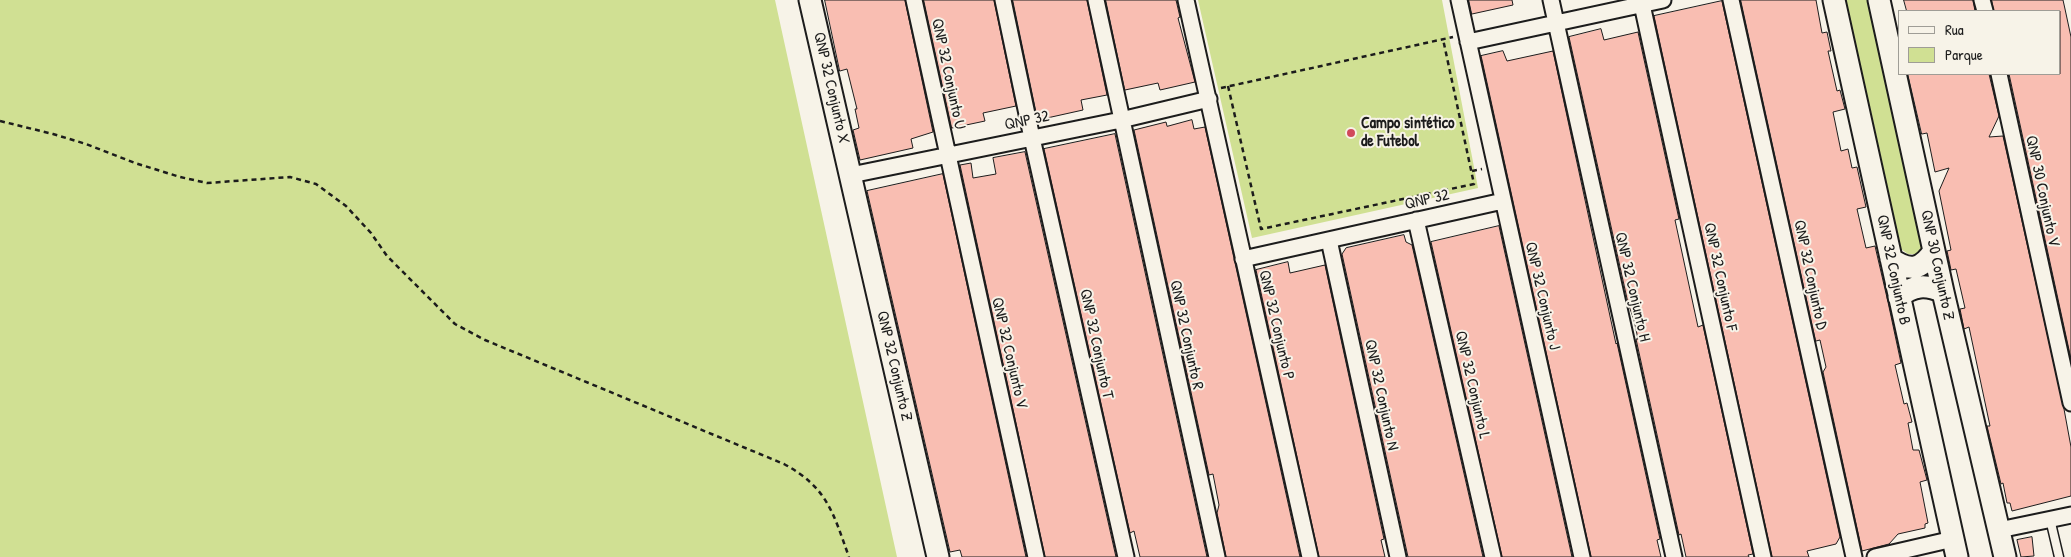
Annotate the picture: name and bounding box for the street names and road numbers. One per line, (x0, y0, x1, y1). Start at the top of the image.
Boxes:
street label: QNP 32 Conjunto U (927, 17, 969, 131)
street label: QNP 32 Conjunto X (809, 30, 853, 146)
street label: QNP 32 (1003, 107, 1051, 135)
street label: QNP 30 Conjunto V (2021, 134, 2063, 248)
street label: QNP 32 (1403, 186, 1451, 214)
street label: QNP 30 Conjunto Z (1916, 208, 1958, 322)
street label: QNP 32 Conjunto B (1872, 213, 1914, 327)
street label: QNP 32 Conjunto D (1789, 218, 1831, 332)
street label: QNP 32 Conjunto F (1699, 221, 1741, 333)
street label: QNP 32 Conjunto H (1610, 230, 1654, 344)
street label: QNP 32 Conjunto J (1520, 240, 1564, 352)
street label: QNP 32 Conjunto P (1254, 268, 1298, 382)
street label: QNP 32 Conjunto R (1165, 279, 1207, 391)
street label: QNP 32 Conjunto T (1075, 287, 1117, 401)
street label: QNP 32 Conjunto V (987, 296, 1031, 410)
street label: QNP 32 Conjunto Z (872, 309, 916, 423)
street label: QNP 32 Conjunto L (1450, 329, 1494, 441)
street label: QNP 32 Conjunto N (1360, 338, 1402, 452)

